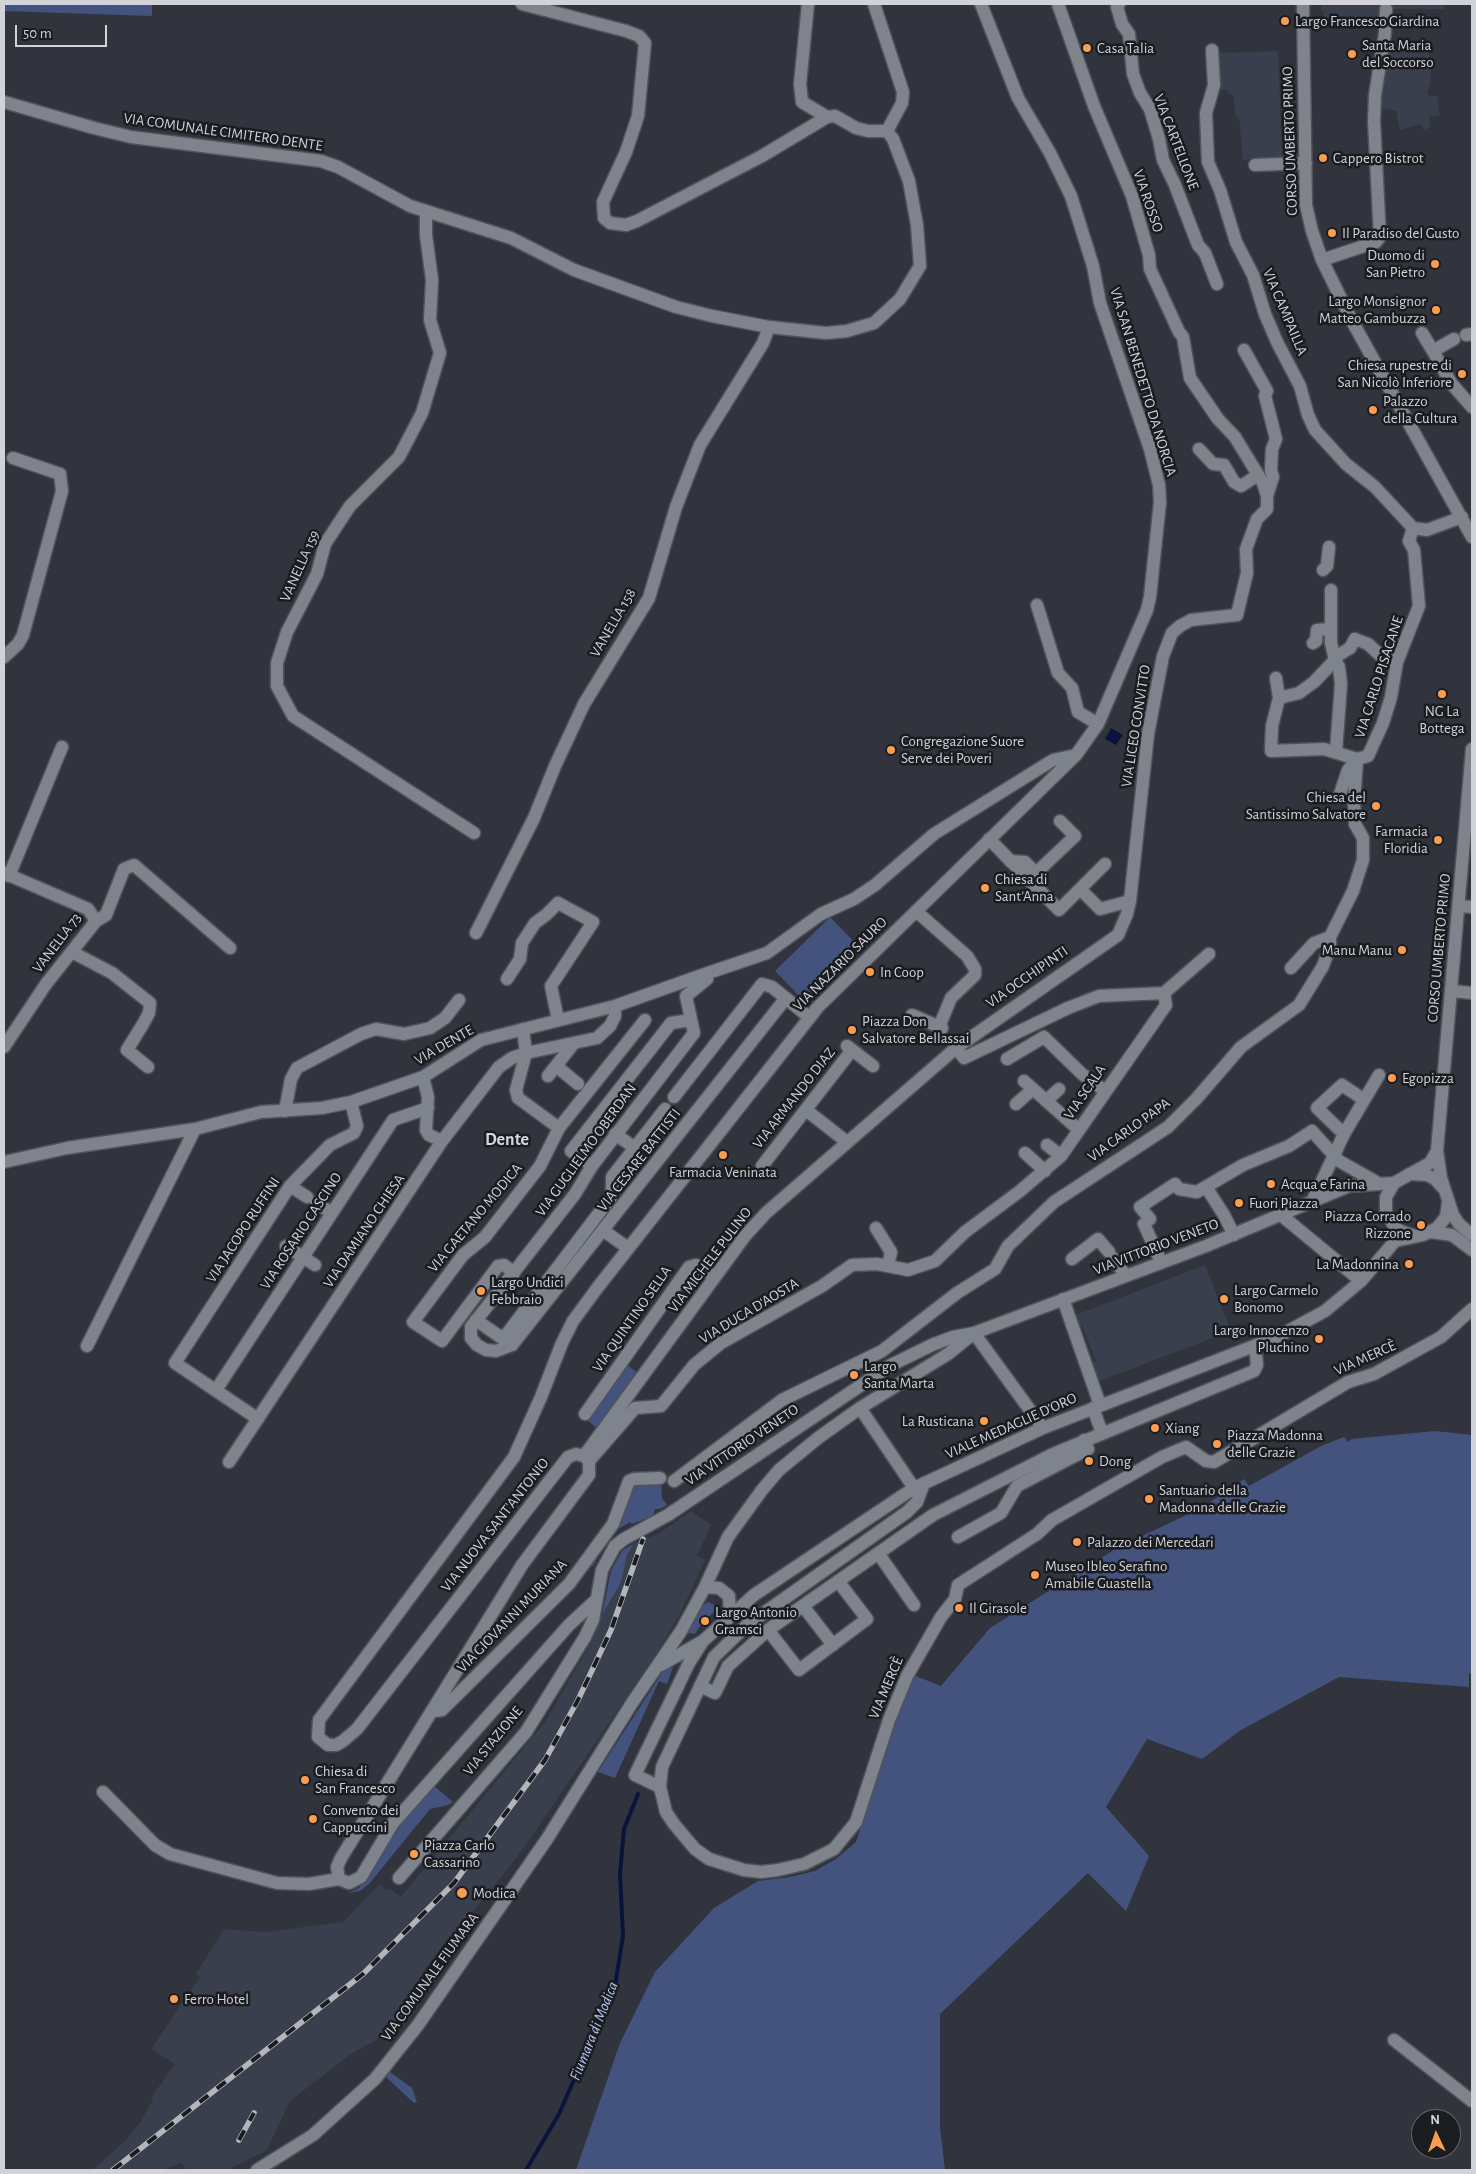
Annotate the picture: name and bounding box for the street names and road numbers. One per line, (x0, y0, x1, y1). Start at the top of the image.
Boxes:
street label: CORSO UMBERTO PRIMO (1278, 66, 1302, 216)
street label: VIA CARTELLONE (1149, 91, 1203, 193)
street label: VIA COMUNALE CIMITERO DENTE (122, 109, 324, 155)
street label: VIA ROSSO (1129, 167, 1167, 235)
street label: VIA CAMPAILLA (1259, 266, 1311, 358)
street label: VIA SAN BENEDETTO DA NORCIA (1106, 285, 1180, 479)
street label: VANELLA 159 (276, 527, 324, 605)
street label: VANELLA 158 (586, 585, 640, 661)
street label: VIA CARLO PISACANE (1351, 614, 1407, 740)
street label: VIA LICEO CONVITTO (1117, 664, 1155, 788)
street label: CORSO UMBERTO PRIMO (1424, 873, 1454, 1023)
street label: VANELLA 73 (29, 909, 85, 977)
street label: VIA NAZARIO SAURO (789, 913, 891, 1015)
street label: VIA OCCHIPINTI (982, 942, 1072, 1012)
street label: VIA DENTE (411, 1021, 477, 1069)
street label: VIA ARMANDO DIAZ (749, 1044, 839, 1152)
street label: VIA SCALA (1060, 1061, 1110, 1123)
street label: VIA GUGLIELMO OBERDAN (532, 1080, 640, 1220)
street label: VIA CARLO PAPA (1084, 1094, 1174, 1166)
street label: VIA CESARE BATTISTI (593, 1105, 685, 1215)
street label: VIA GAETANO MODICA (424, 1160, 526, 1276)
street label: VIA ROSARIO CASCINO (256, 1169, 346, 1293)
street label: VIA DAMIANO CHIESA (319, 1171, 409, 1291)
street label: VIA JACOPO RUFFINI (202, 1174, 284, 1286)
street label: VIA MICHELE PULINO (664, 1204, 756, 1316)
street label: VIA VITTORIO VENETO (1091, 1215, 1221, 1279)
street label: VIA QUINTINO SELLA (589, 1262, 675, 1376)
street label: VIA DUCA D'AOSTA (696, 1274, 802, 1348)
street label: VIA MERCÈ (1331, 1336, 1399, 1380)
street label: VIALE MEDAGLIE D'ORO (942, 1389, 1080, 1463)
street label: VIA VITTORIO VENETO (682, 1400, 802, 1490)
street label: VIA NUOVA SANT'ANTONIO (437, 1454, 553, 1596)
street label: VIA GIOVANNI MURIANA (453, 1556, 571, 1676)
street label: VIA MERCÈ (865, 1654, 907, 1722)
street label: VIA STAZIONE (459, 1703, 527, 1779)
street label: VIA COMUNALE FIUMARA (377, 1909, 483, 2045)

